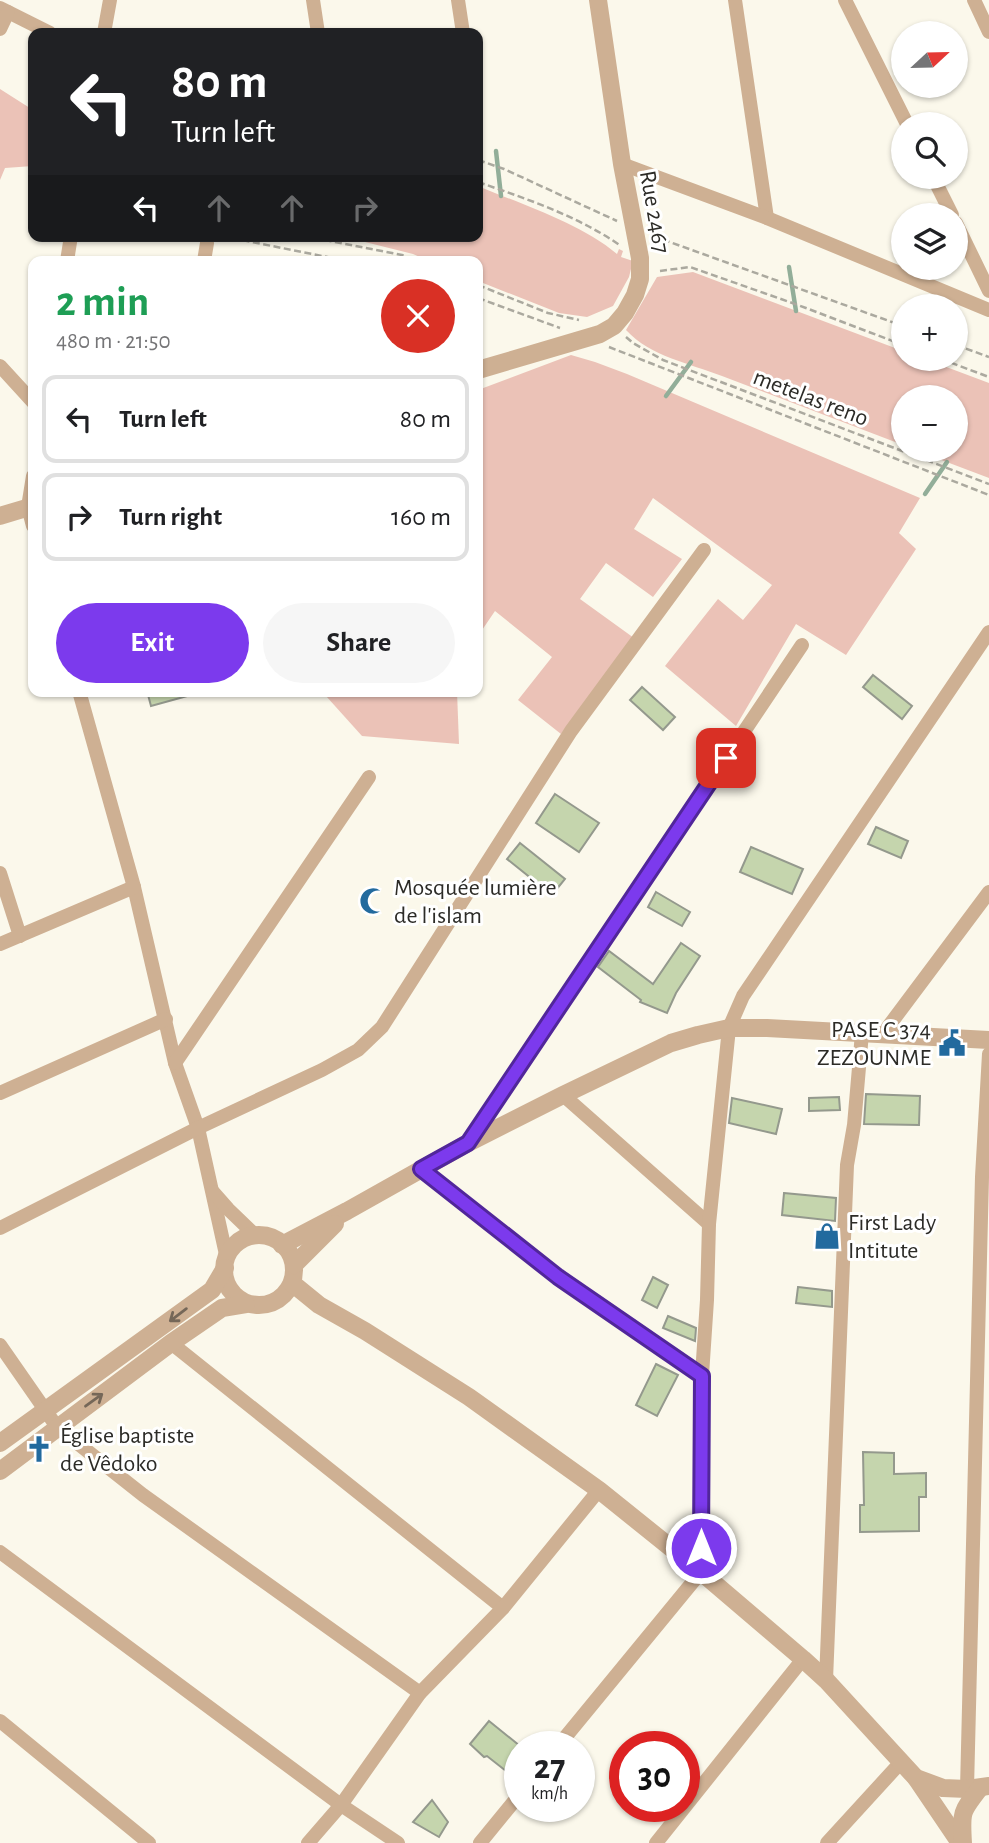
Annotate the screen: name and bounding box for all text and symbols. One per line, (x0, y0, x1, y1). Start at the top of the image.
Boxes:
north arrow (891, 21, 968, 98)
map controls (891, 21, 968, 462)
icon: left (56, 56, 147, 147)
text: 80 m (171, 58, 268, 107)
button: search (891, 112, 968, 189)
text: Turn left (171, 116, 275, 148)
street label: Rue 2467 (635, 169, 673, 256)
icon: left (127, 189, 165, 227)
icon: ahead (200, 189, 238, 227)
icon: ahead (273, 189, 311, 227)
icon: right (346, 189, 384, 227)
button: layers (891, 203, 968, 280)
button: close (381, 279, 455, 353)
text: 2 min (56, 281, 149, 323)
button: + (891, 294, 968, 371)
text: 480 m · 21:50 (56, 330, 171, 353)
street label: metelas reno (750, 365, 872, 431)
button: − (891, 385, 968, 462)
icon: left (60, 400, 98, 438)
text: Turn left (119, 406, 207, 432)
text: 80 m (400, 406, 451, 432)
icon: right (60, 498, 98, 536)
text: Turn right (119, 504, 222, 530)
text: 160 m (391, 504, 451, 530)
button: Exit (56, 603, 249, 683)
button: Share (263, 603, 455, 683)
pin (696, 728, 756, 788)
icon: arrive (707, 739, 745, 777)
place label: Mosquée lumière de l'islam (394, 876, 556, 928)
mosque icon: Mosquée lumière de l'islam (358, 886, 388, 916)
place label: PASE C 374 ZEZOUNME (817, 1018, 931, 1070)
public building icon: PASE C 374 ZEZOUNME (937, 1028, 967, 1058)
place label: First Lady Intitute (848, 1211, 936, 1263)
shop icon: First Lady Intitute (812, 1221, 842, 1251)
one-way arrow (169, 1308, 188, 1323)
one-way arrow (84, 1393, 103, 1407)
place label: Église baptiste de Vêdoko (60, 1422, 194, 1476)
church icon: Église baptiste de Vêdoko (24, 1434, 54, 1464)
position arrow (664, 1511, 738, 1585)
speed limit sign: 30 (609, 1731, 700, 1822)
text: 27 (534, 1750, 565, 1785)
text: km/h (531, 1785, 568, 1803)

